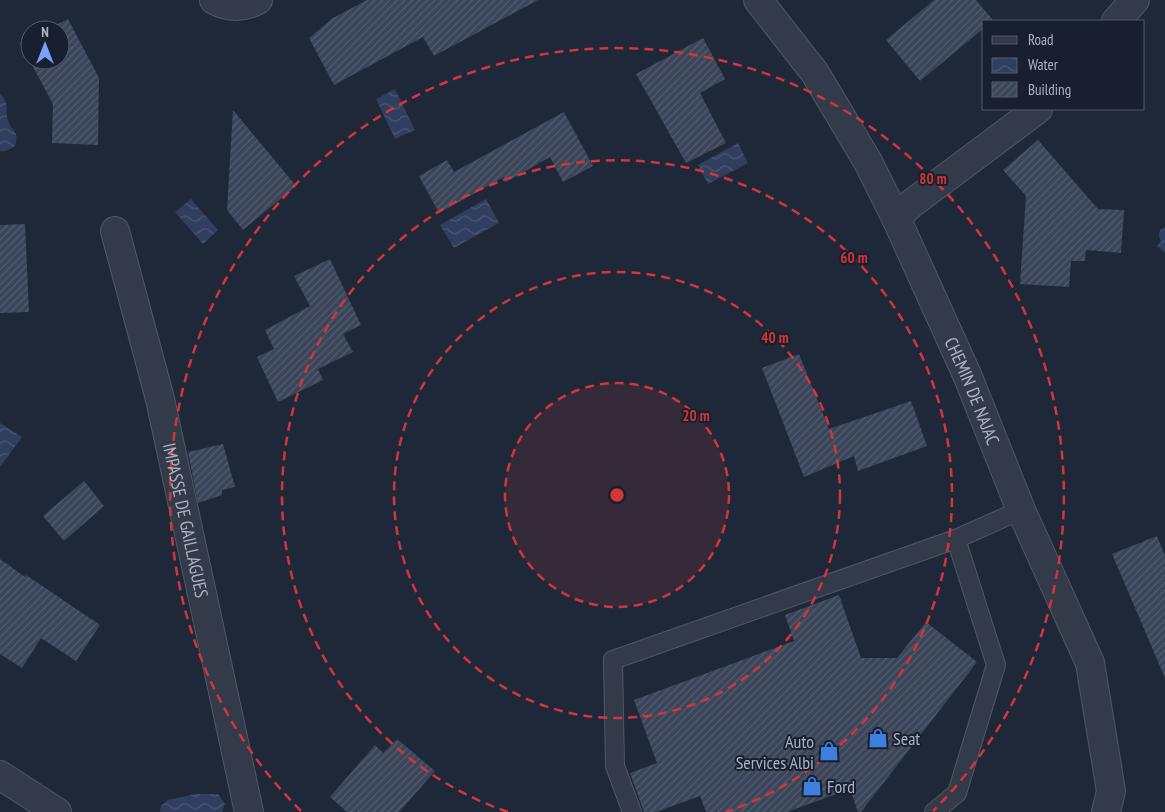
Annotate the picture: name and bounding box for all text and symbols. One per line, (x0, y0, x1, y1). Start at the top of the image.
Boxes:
north arrow (20, 20, 70, 70)
legend (982, 20, 1145, 110)
text: N (41, 23, 49, 41)
text: Road (1028, 30, 1054, 49)
text: Water (1028, 55, 1059, 74)
text: Building (1028, 80, 1071, 99)
text: 80 m (919, 169, 947, 188)
text: 60 m (840, 248, 868, 267)
text: 40 m (761, 328, 789, 347)
street label: CHEMIN DE NAJAC (940, 333, 1005, 448)
text: 20 m (682, 406, 710, 425)
street label: IMPASSE DE GAILLAGUES (158, 441, 214, 600)
centre of rings (608, 486, 626, 504)
shop icon: Seat (867, 727, 889, 749)
place label: Seat (893, 727, 920, 750)
place label: Auto Services Albi (736, 730, 814, 774)
shop icon: Auto Services Albi (818, 740, 840, 762)
shop icon: Ford (801, 775, 823, 797)
place label: Ford (827, 775, 855, 798)

